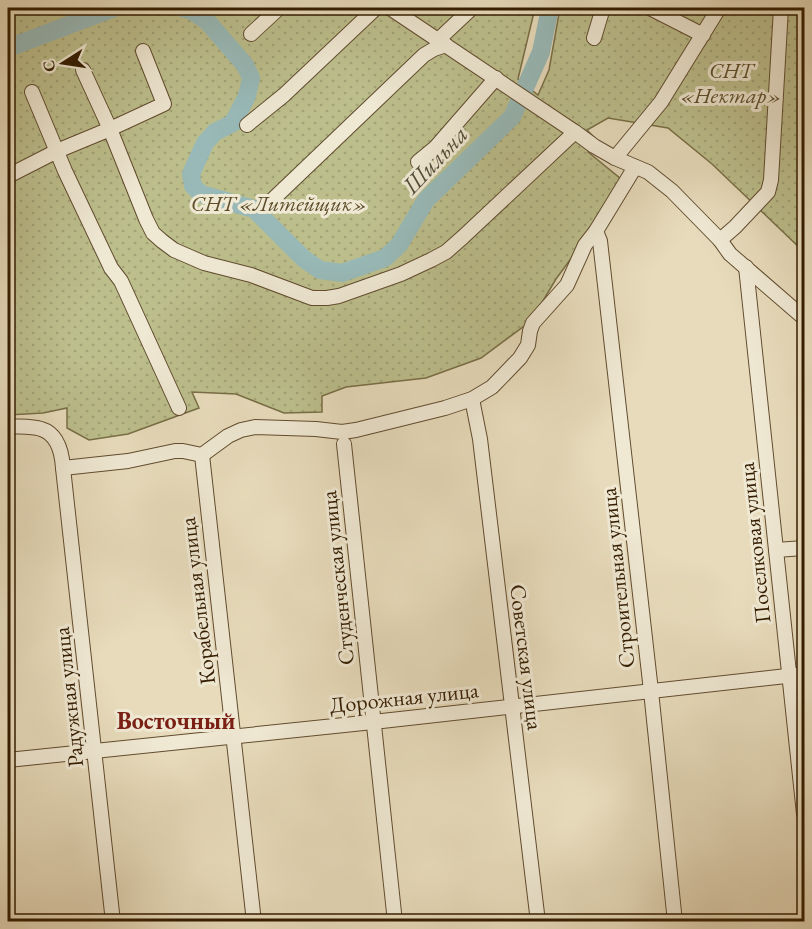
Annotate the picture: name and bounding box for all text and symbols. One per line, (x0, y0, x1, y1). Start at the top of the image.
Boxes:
north arrow (33, 33, 93, 93)
park label: СНТ «Нектар» (680, 56, 782, 110)
text: С (37, 58, 60, 74)
water label: Шильна (395, 119, 474, 201)
park label: СНТ «Литейщик» (191, 189, 367, 218)
street label: Поселковая улица (732, 461, 777, 625)
street label: Строительная улица (594, 486, 641, 670)
street label: Студенческая улица (314, 489, 361, 667)
street label: Корабельная улица (173, 515, 222, 686)
street label: Советская улица (503, 583, 550, 732)
street label: Радужная улица (47, 625, 90, 768)
street label: Дорожная улица (328, 675, 480, 720)
district label: Восточный (117, 705, 235, 736)

